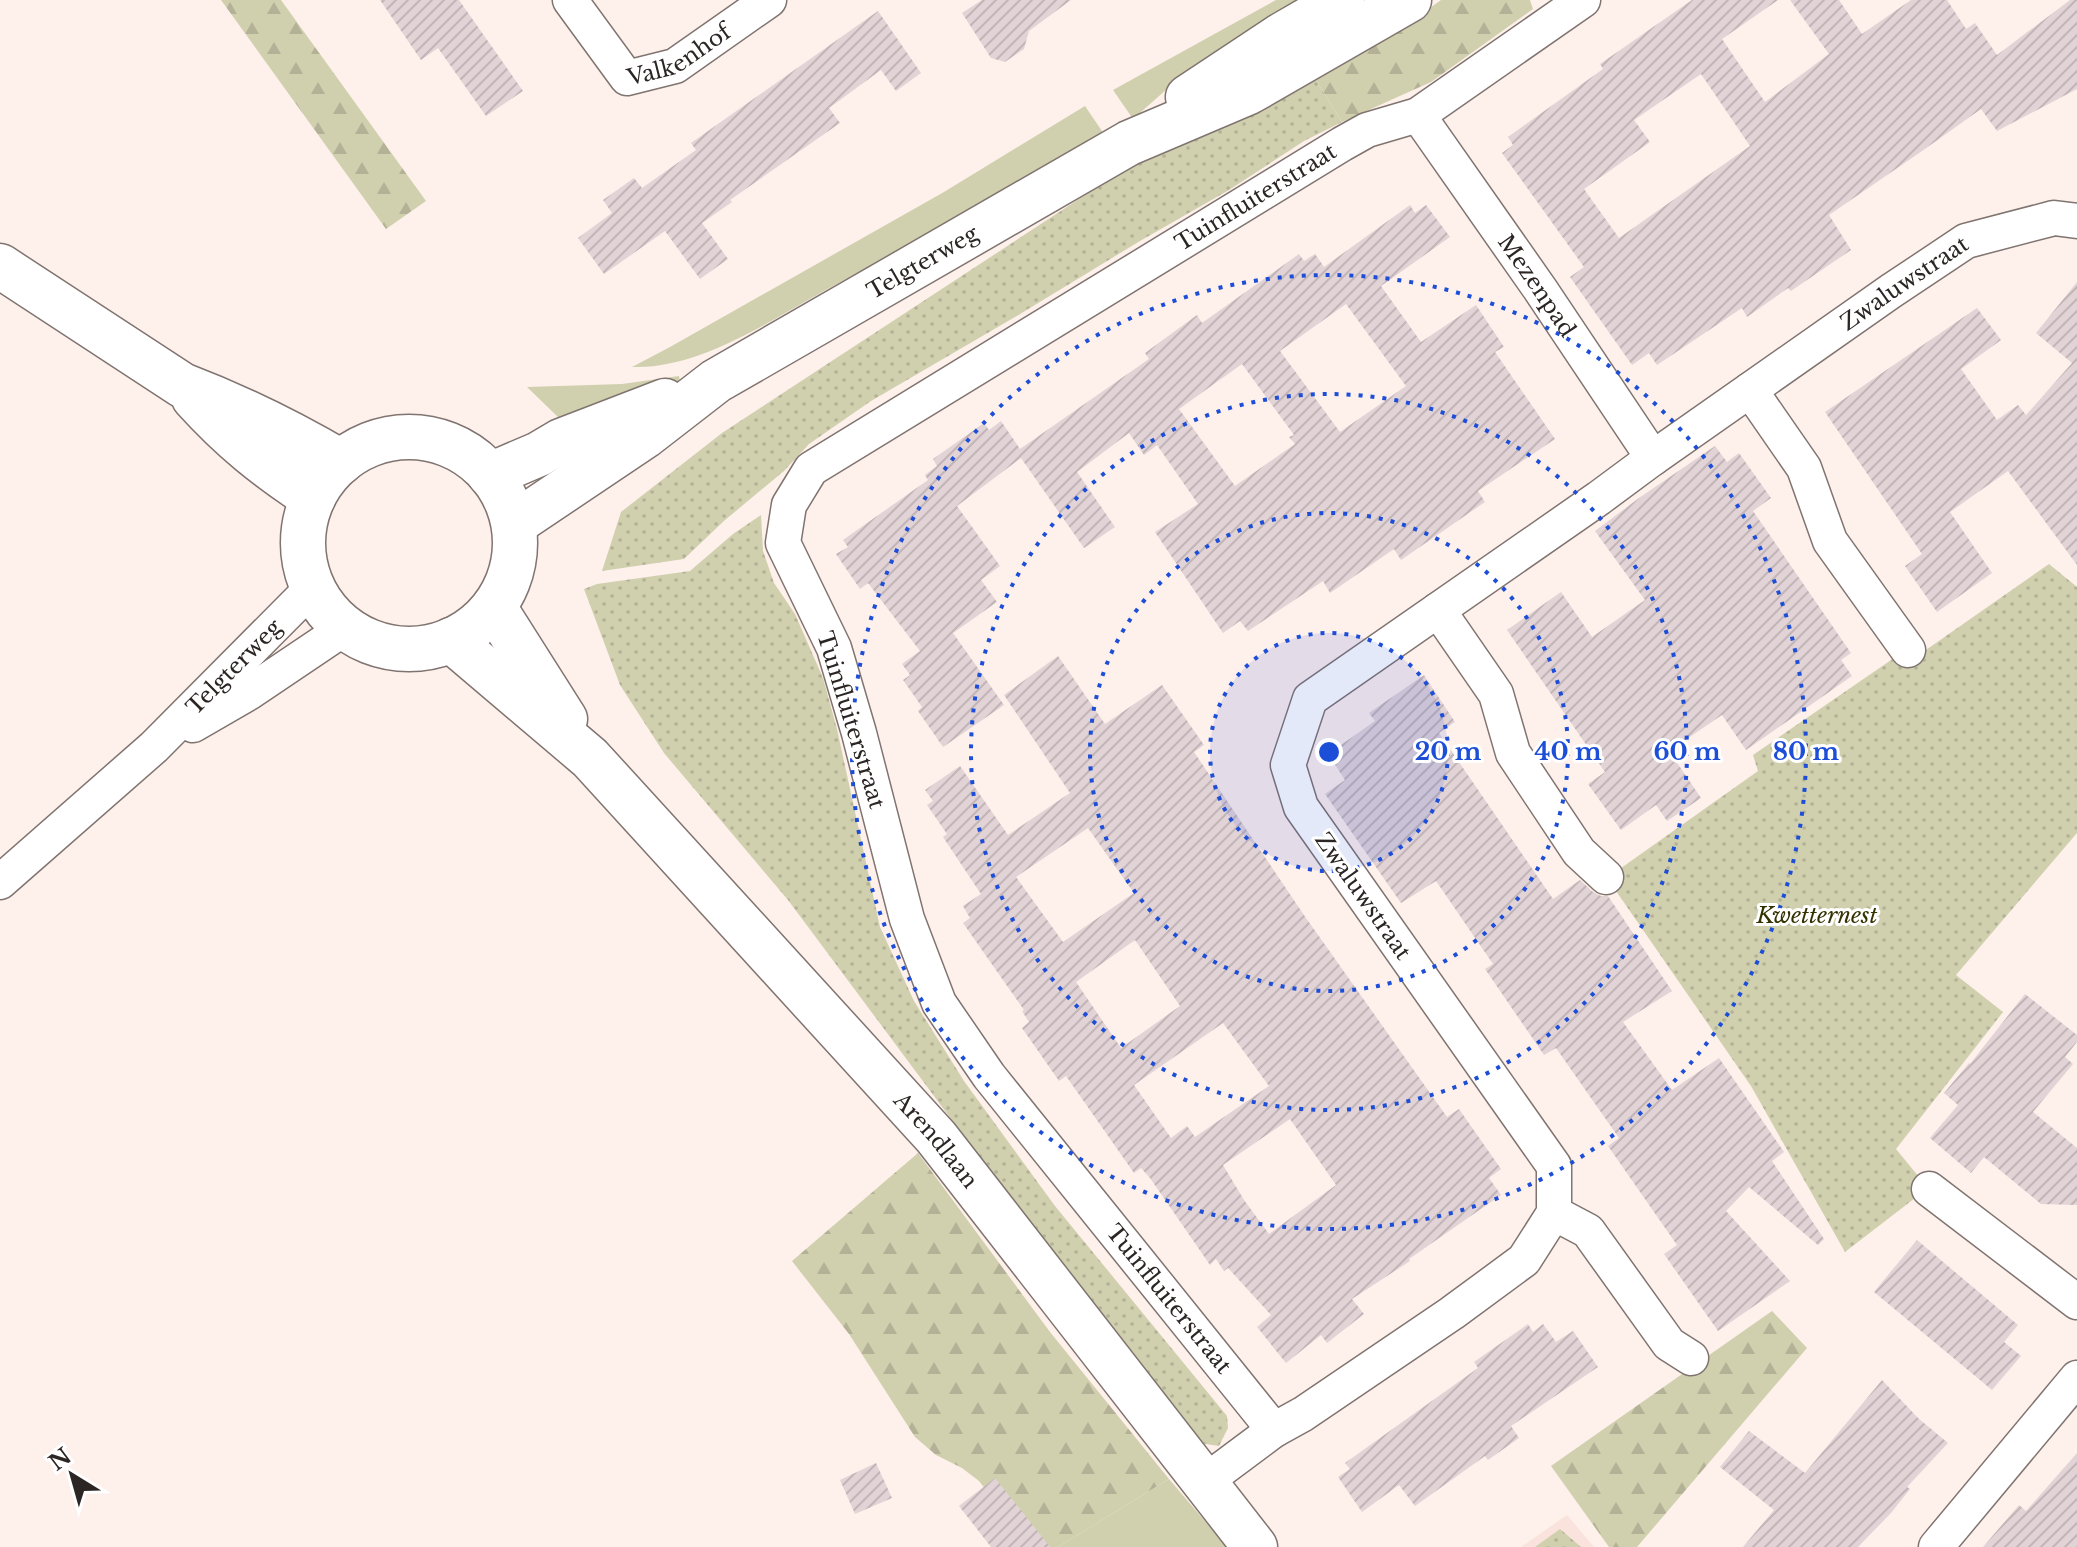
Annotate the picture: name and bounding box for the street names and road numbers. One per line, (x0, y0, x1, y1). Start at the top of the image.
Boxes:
street label: Valkenhof (623, 16, 738, 91)
street label: Tuinfluiterstraat (1170, 137, 1342, 257)
street label: Telgterweg (862, 219, 984, 305)
street label: Mezenpad (1492, 229, 1582, 342)
street label: Zwaluwstraat (1835, 230, 1974, 336)
street label: Telgterweg (181, 613, 288, 720)
street label: Tuinfluiterstraat (811, 628, 891, 813)
street label: Zwaluwstraat (1309, 827, 1417, 965)
street label: Arendlaan (888, 1086, 984, 1193)
street label: Tuinfluiterstraat (1101, 1219, 1238, 1379)

